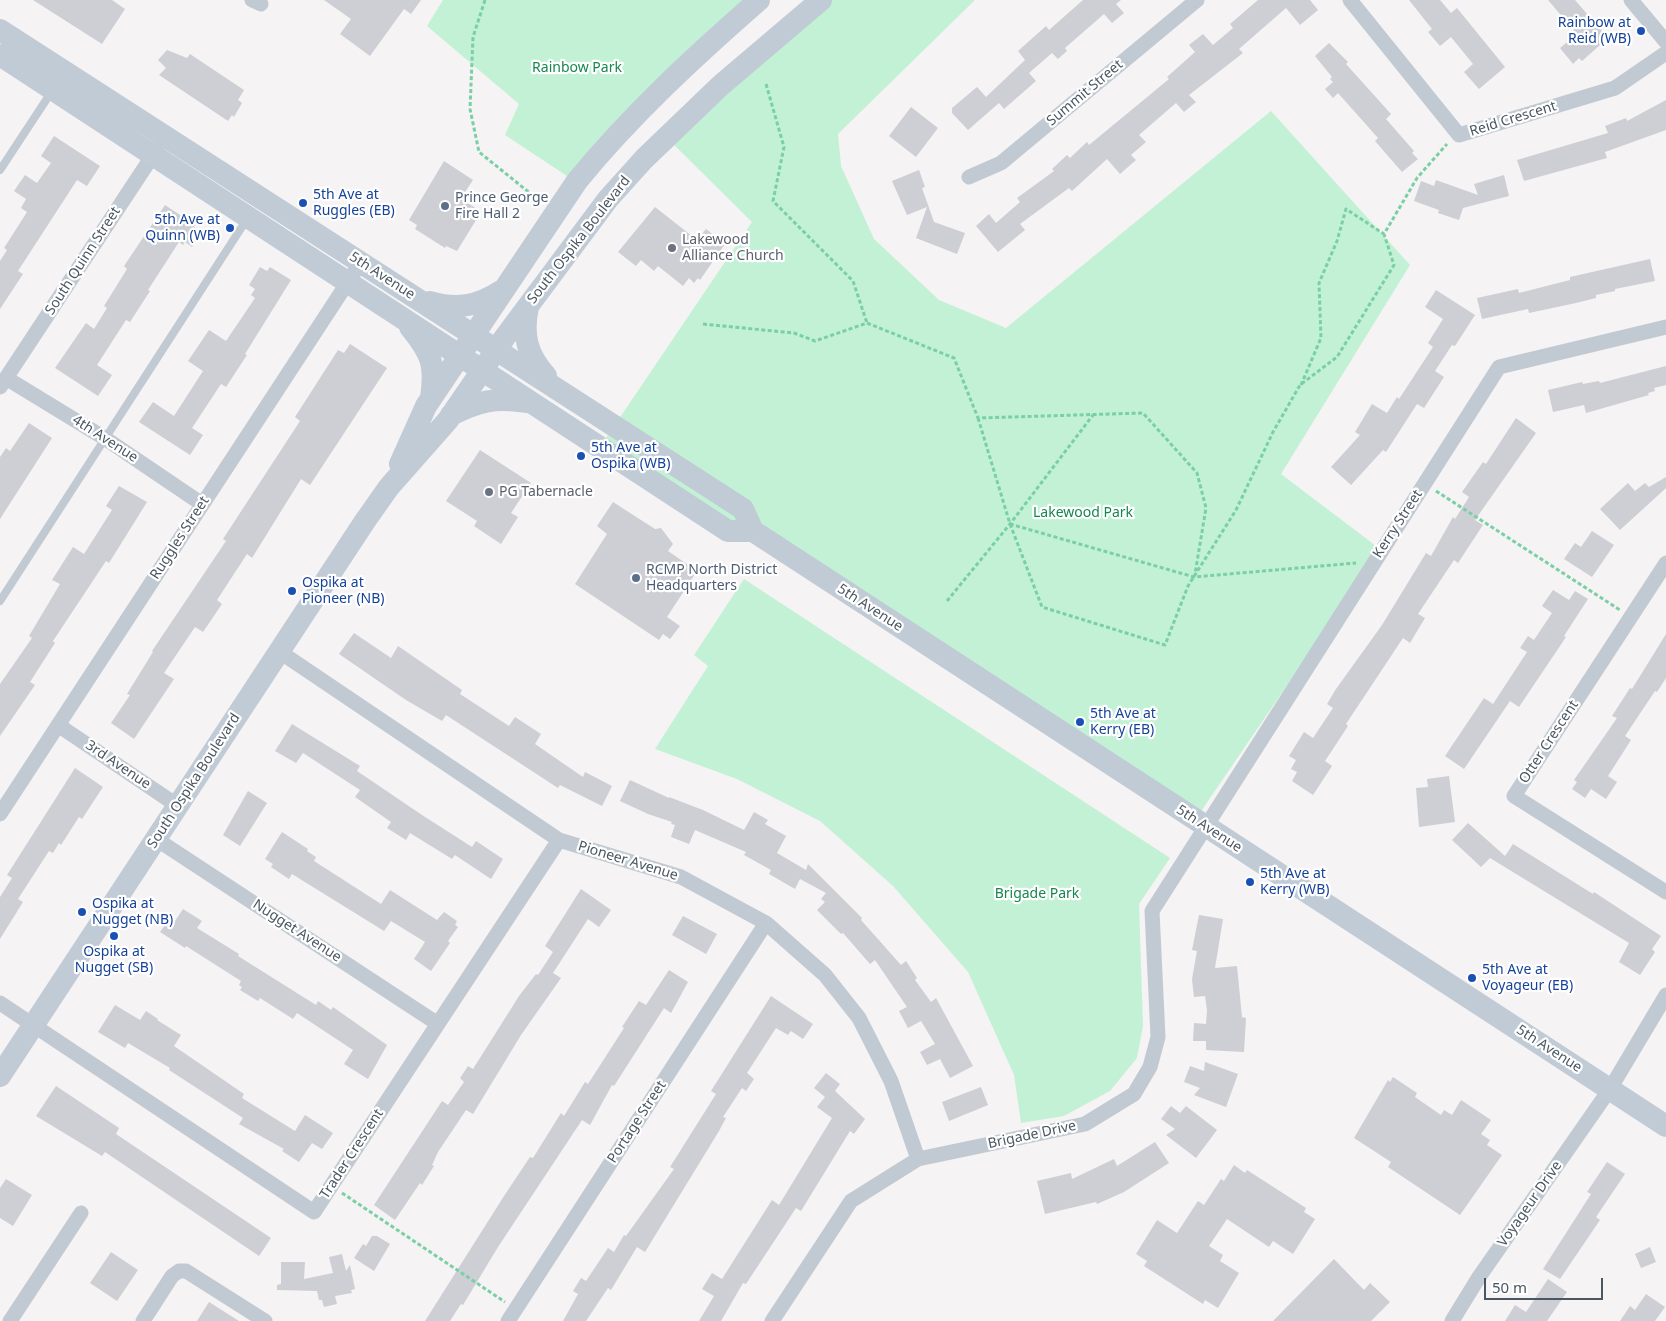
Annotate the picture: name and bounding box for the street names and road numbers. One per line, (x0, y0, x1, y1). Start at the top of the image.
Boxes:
street label: Summit Street (1044, 56, 1126, 130)
street label: Reid Crescent (1468, 98, 1558, 140)
street label: South Ospika Boulevard (524, 173, 634, 307)
street label: South Quinn Street (42, 204, 124, 318)
street label: 5th Avenue (346, 249, 418, 303)
street label: 4th Avenue (69, 412, 141, 466)
street label: Kerry Street (1370, 487, 1426, 561)
street label: Ruggles Street (147, 493, 213, 583)
street label: 5th Avenue (834, 581, 906, 635)
street label: Otter Crescent (1516, 697, 1582, 787)
street label: South Ospika Boulevard (144, 710, 244, 852)
street label: 3rd Avenue (82, 737, 154, 793)
street label: 5th Avenue (1173, 802, 1245, 856)
street label: Pioneer Avenue (576, 838, 680, 884)
street label: Nugget Avenue (250, 896, 344, 966)
street label: 5th Avenue (1513, 1022, 1585, 1076)
street label: Portage Street (604, 1078, 670, 1166)
street label: Trader Crescent (317, 1106, 387, 1202)
street label: Brigade Drive (986, 1117, 1078, 1153)
street label: Voyageur Drive (1494, 1158, 1566, 1250)

